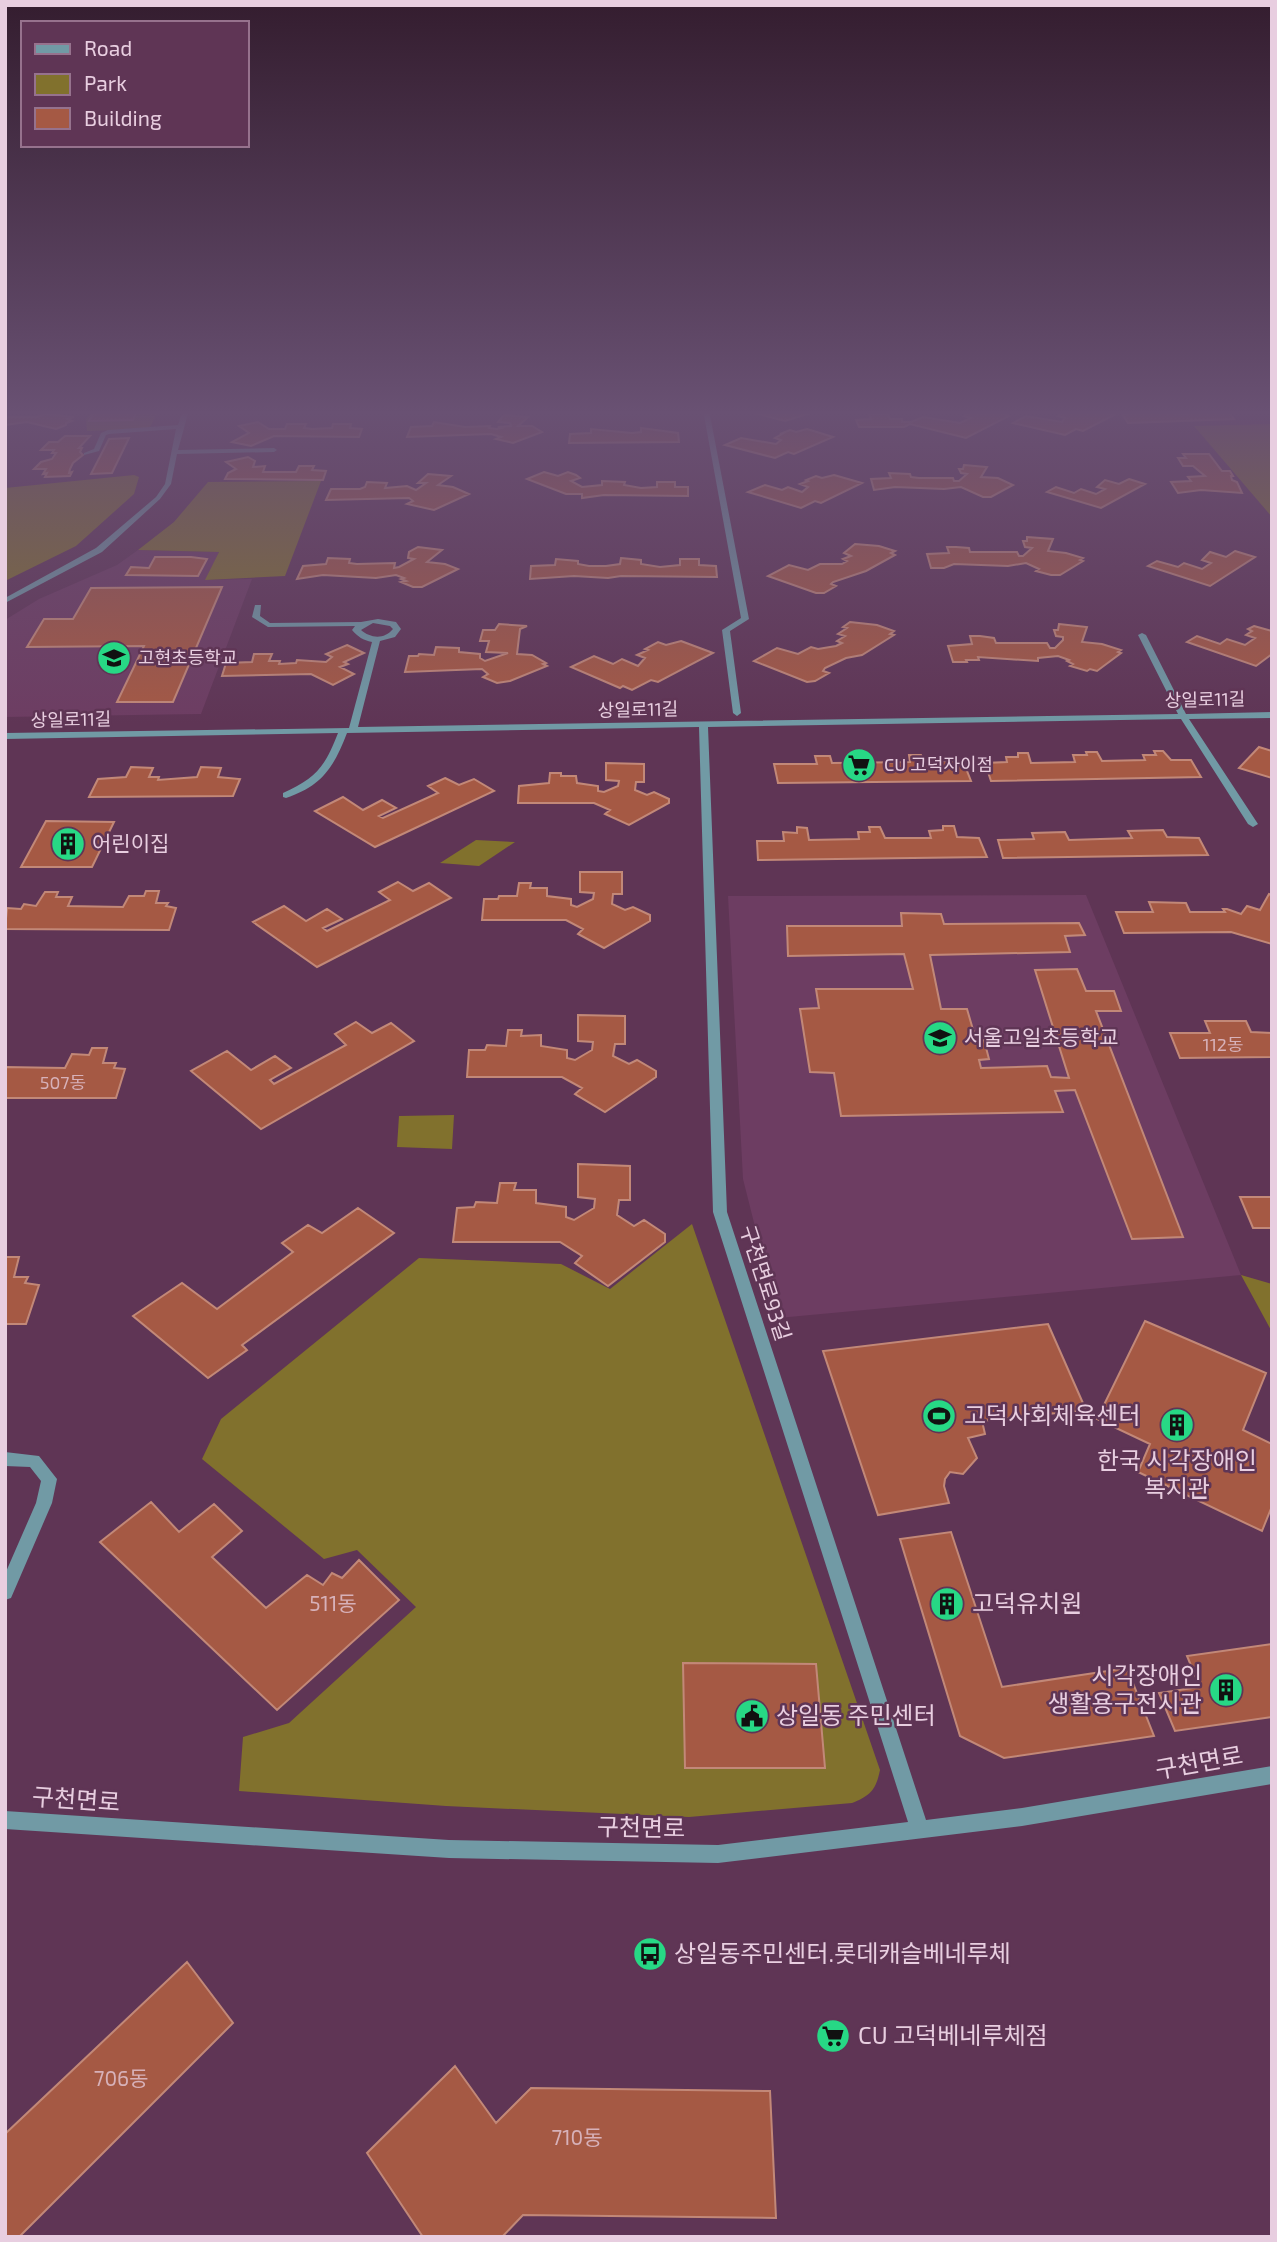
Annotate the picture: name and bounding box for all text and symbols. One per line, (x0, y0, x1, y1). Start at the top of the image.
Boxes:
legend (21, 21, 248, 147)
text: Road (84, 35, 132, 60)
text: Park (84, 70, 127, 95)
text: Building (84, 105, 162, 130)
school or university icon: 고현초등학교 (95, 639, 133, 677)
place label: 고현초등학교 (138, 646, 237, 668)
street label: 상일로11길 (1165, 687, 1245, 711)
street label: 상일로11길 (598, 697, 678, 721)
street label: 상일로11길 (31, 707, 111, 731)
supermarket icon: CU 고덕자이점 (840, 746, 878, 784)
place label: CU 고덕자이점 (884, 753, 993, 775)
building icon: 어린이집 (49, 825, 87, 863)
place label: 어린이집 (92, 830, 169, 855)
school or university icon: 서울고일초등학교 (921, 1019, 959, 1057)
place label: 서울고일초등학교 (964, 1024, 1119, 1049)
house number: 112동 (1202, 1033, 1244, 1055)
house number: 507동 (40, 1071, 86, 1093)
street label: 구천면로93길 (736, 1221, 797, 1344)
sports icon: 고덕사회체육센터 (920, 1397, 958, 1435)
place label: 고덕사회체육센터 (964, 1400, 1141, 1429)
building icon: 한국 시각장애인 복지관 (1158, 1406, 1196, 1444)
place label: 한국 시각장애인 복지관 (1097, 1445, 1257, 1502)
building icon: 고덕유치원 (928, 1585, 966, 1623)
place label: 고덕유치원 (972, 1588, 1082, 1617)
house number: 511동 (309, 1590, 357, 1615)
place label: 시각장애인 생활용구전시관 (1047, 1660, 1202, 1717)
building icon: 시각장애인 생활용구전시관 (1207, 1671, 1245, 1709)
public building icon: 상일동 주민센터 (733, 1697, 771, 1735)
place label: 상일동 주민센터 (776, 1700, 936, 1729)
street label: 구천면로 (1153, 1740, 1245, 1783)
street label: 구천면로 (31, 1781, 121, 1816)
street label: 구천면로 (597, 1811, 685, 1842)
bus stop icon: 상일동주민센터.롯데캐슬베네루체 (631, 1935, 669, 1973)
place label: 상일동주민센터.롯데캐슬베네루체 (674, 1938, 1011, 1967)
supermarket icon: CU 고덕베네루체점 (814, 2017, 852, 2055)
place label: CU 고덕베네루체점 (858, 2020, 1048, 2049)
house number: 706동 (94, 2065, 148, 2090)
house number: 710동 (551, 2124, 603, 2149)

